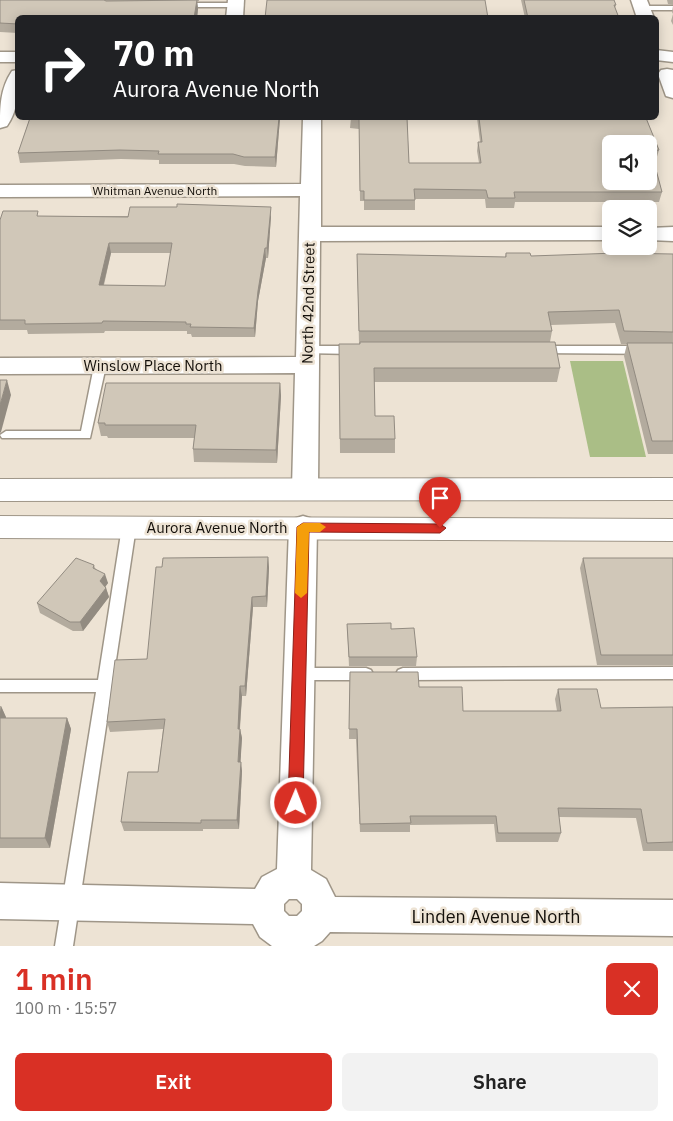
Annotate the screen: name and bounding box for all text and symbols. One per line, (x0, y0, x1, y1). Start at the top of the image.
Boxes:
text: 70 m (113, 30, 195, 76)
icon: right (30, 35, 95, 100)
text: Aurora Avenue North (113, 74, 320, 103)
map controls (602, 135, 657, 255)
button: sound (602, 135, 657, 190)
street label: Whitman Avenue North (93, 183, 217, 198)
button: layers (602, 200, 657, 255)
street label: North 42nd Street (297, 242, 319, 364)
street label: Winslow Place North (83, 356, 223, 375)
pin (419, 477, 461, 528)
icon: arrive (426, 484, 454, 512)
street label: Aurora Avenue North (147, 518, 287, 537)
position arrow (269, 776, 321, 828)
street label: Linden Avenue North (412, 905, 580, 928)
text: 1 min (15, 959, 93, 998)
button: close (606, 963, 658, 1015)
text: 100 m · 15:57 (15, 998, 117, 1018)
button: Exit (15, 1053, 332, 1111)
button: Share (342, 1053, 658, 1111)

